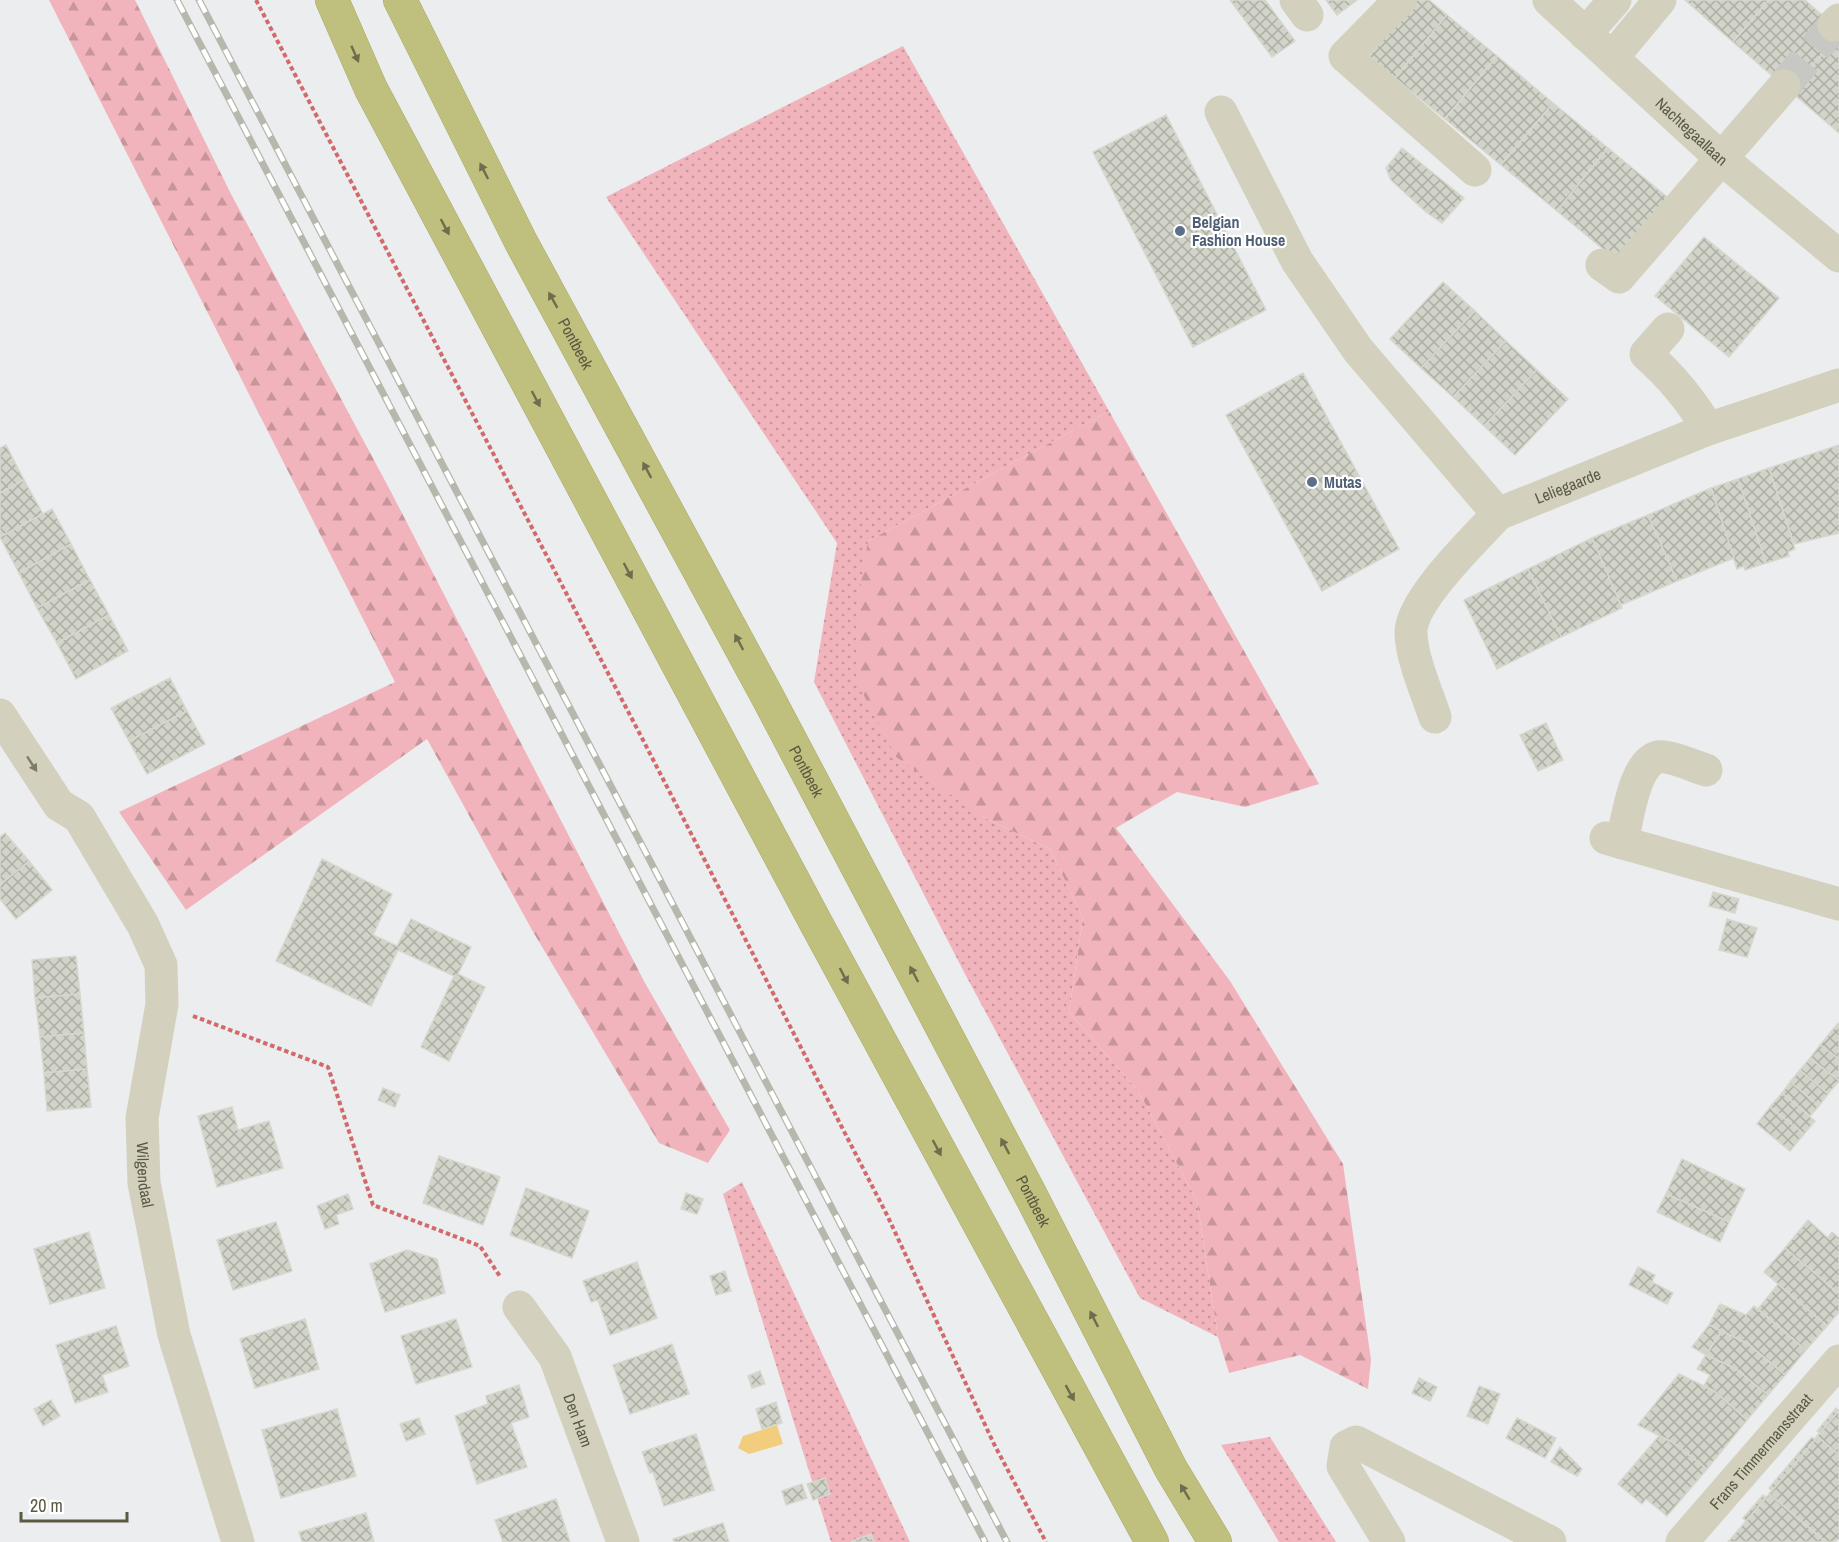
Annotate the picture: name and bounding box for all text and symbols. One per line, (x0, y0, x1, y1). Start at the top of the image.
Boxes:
one-way arrow (351, 45, 360, 62)
street label: Nachtegaallaan (1651, 92, 1733, 170)
one-way arrow (480, 162, 490, 180)
place label: Belgian Fashion House (1192, 211, 1285, 251)
one-way arrow (439, 218, 449, 236)
marker: Belgian Fashion House (1173, 224, 1187, 238)
one-way arrow (548, 291, 558, 308)
street label: Pontbeek (553, 314, 599, 373)
one-way arrow (531, 391, 541, 408)
one-way arrow (642, 462, 652, 479)
street label: Leliegaarde (1531, 463, 1604, 509)
place label: Mutas (1324, 471, 1362, 493)
marker: Mutas (1305, 475, 1319, 489)
one-way arrow (623, 563, 633, 580)
one-way arrow (734, 634, 744, 651)
street label: Pontbeek (784, 742, 830, 801)
one-way arrow (26, 755, 38, 771)
one-way arrow (909, 965, 919, 982)
one-way arrow (839, 968, 849, 985)
one-way arrow (1000, 1137, 1010, 1154)
one-way arrow (932, 1139, 942, 1156)
street label: Wilgendaal (132, 1142, 160, 1209)
street label: Pontbeek (1011, 1171, 1056, 1231)
one-way arrow (1090, 1311, 1099, 1328)
one-way arrow (1065, 1384, 1075, 1401)
street label: Frans Timmermansstraat (1704, 1388, 1817, 1514)
street label: Den Ham (558, 1390, 598, 1450)
one-way arrow (1180, 1483, 1190, 1500)
scale bar (21, 1485, 128, 1523)
text: 20 m (30, 1493, 63, 1518)

